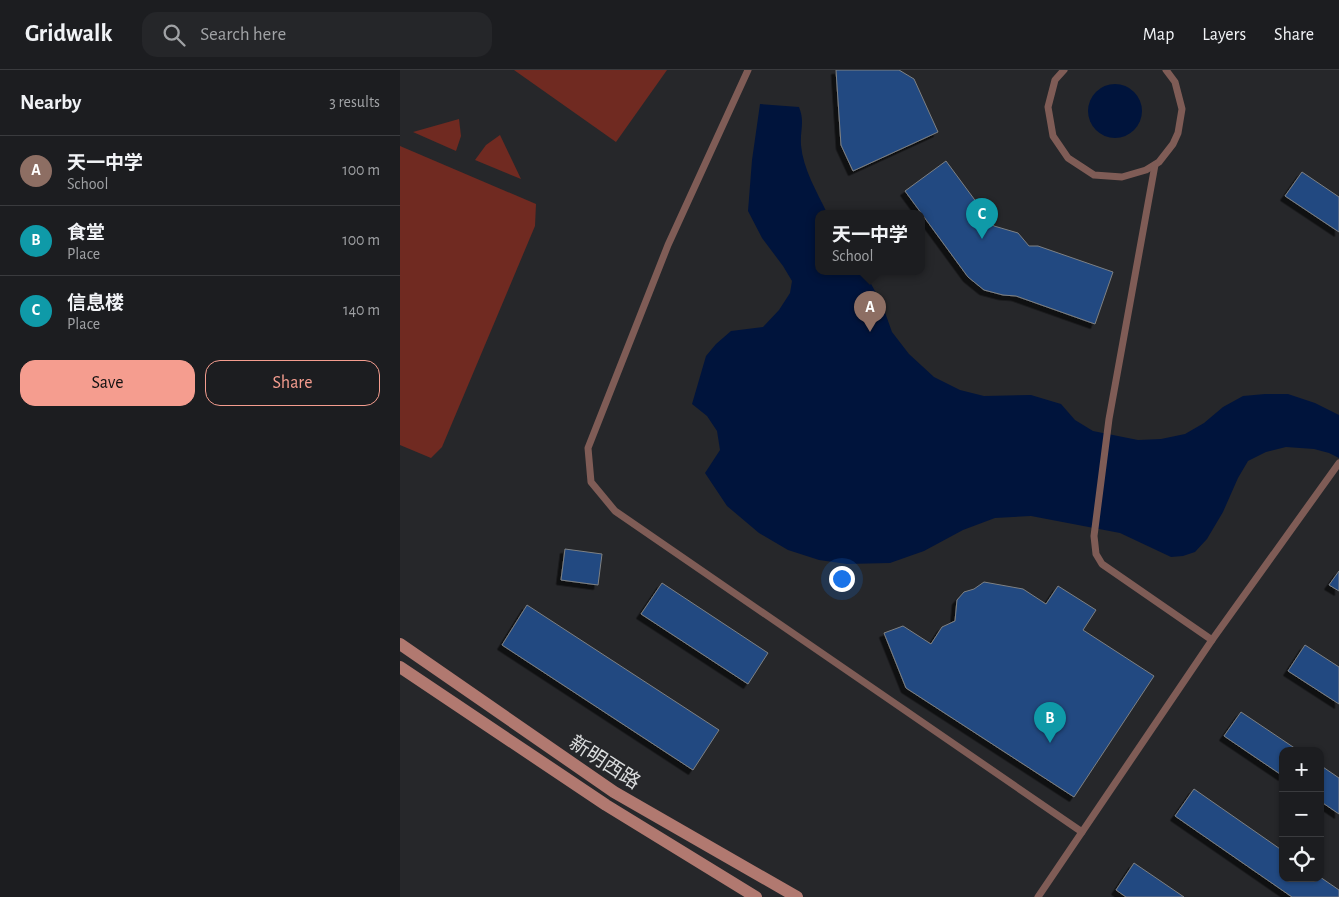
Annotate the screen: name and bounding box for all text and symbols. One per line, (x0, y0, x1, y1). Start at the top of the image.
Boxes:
search box (142, 12, 492, 57)
icon: search (160, 21, 188, 49)
text: Gridwalk (25, 22, 112, 46)
text: Search here (200, 25, 286, 44)
text: Map (1143, 26, 1174, 44)
text: Layers (1202, 26, 1246, 44)
text: Share (1274, 26, 1314, 44)
text: Nearby (20, 92, 81, 113)
text: 3 results (329, 94, 380, 110)
text: 天一中学 (67, 154, 143, 173)
text: A (31, 162, 41, 178)
text: 100 m (342, 162, 380, 178)
text: School (67, 176, 108, 192)
pin: C (966, 198, 998, 239)
popup (815, 210, 925, 275)
text: 食堂 (67, 224, 105, 243)
text: 天一中学 (832, 226, 908, 245)
text: B (31, 232, 41, 248)
text: 100 m (342, 232, 380, 248)
text: Place (67, 246, 100, 262)
text: School (832, 248, 873, 264)
pin: A (854, 291, 886, 332)
text: 信息楼 (67, 294, 124, 313)
text: C (32, 302, 40, 318)
text: 140 m (343, 302, 380, 318)
text: Place (67, 316, 100, 332)
button: Save (20, 360, 195, 406)
button: Share (205, 360, 380, 406)
your location (829, 566, 855, 592)
pin: B (1034, 702, 1066, 743)
street label: 新明西路 (565, 731, 645, 793)
map controls (1279, 747, 1324, 882)
button: + (1279, 747, 1324, 792)
button: − (1279, 792, 1324, 837)
button: locate (1279, 837, 1324, 882)

